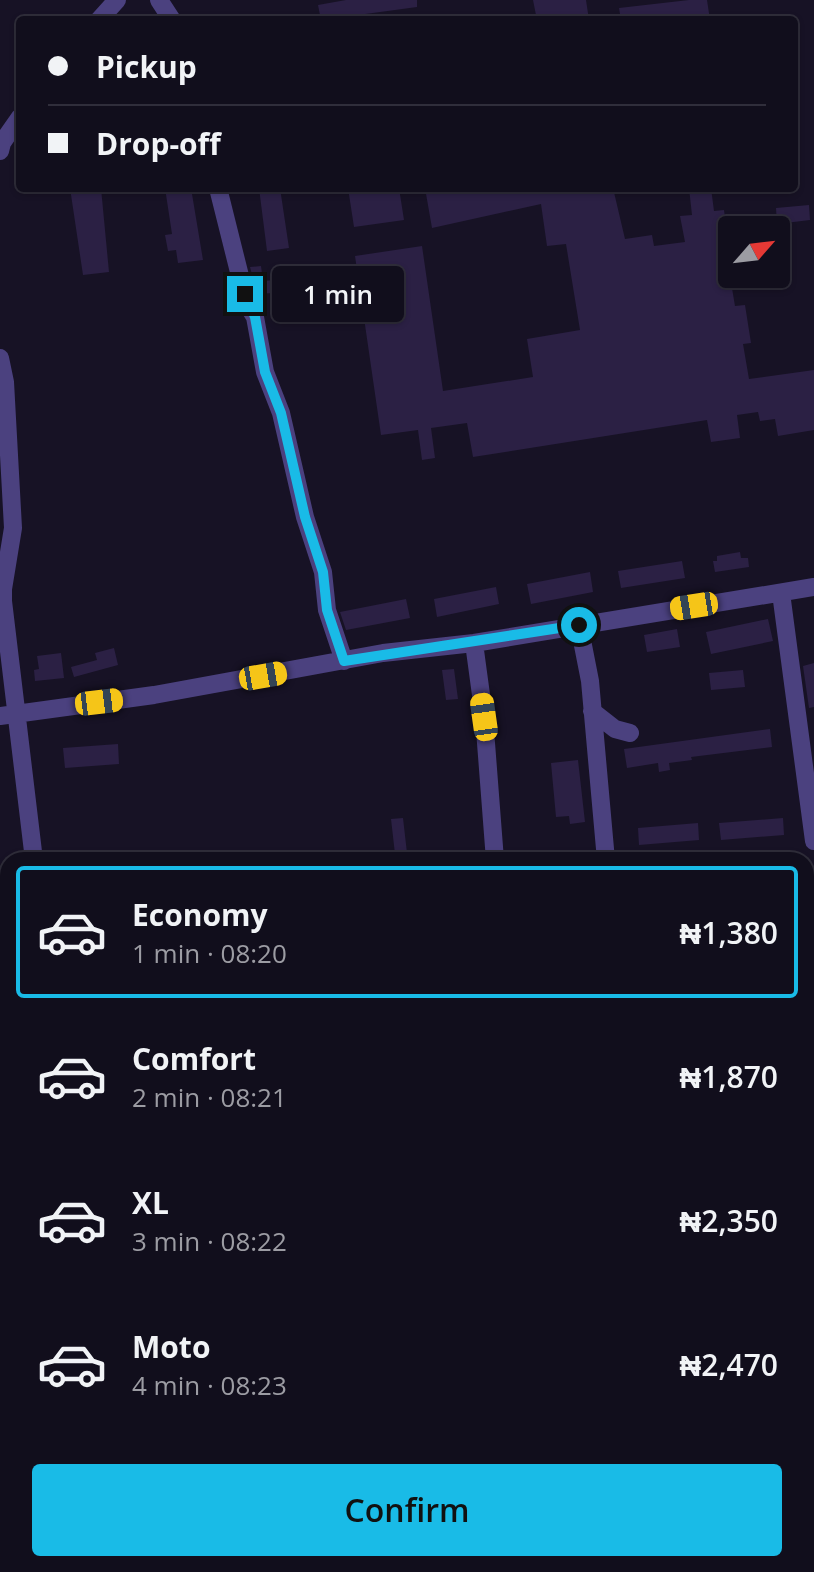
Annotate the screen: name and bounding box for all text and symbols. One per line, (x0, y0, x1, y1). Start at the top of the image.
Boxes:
text: Pickup (96, 46, 197, 87)
text: Drop-off (96, 123, 221, 164)
north arrow (718, 216, 790, 288)
map controls (718, 216, 790, 288)
callout: 1 min (273, 266, 405, 322)
route end (227, 276, 263, 312)
text: 1 min (303, 276, 373, 312)
car (668, 590, 720, 622)
route start (561, 607, 597, 643)
car (237, 660, 289, 692)
car (74, 687, 124, 717)
car (469, 692, 499, 742)
text: Economy (132, 894, 268, 935)
icon: car (36, 896, 108, 968)
text: ₦1,380 (680, 912, 778, 953)
text: 1 min · 08:20 (132, 935, 287, 971)
text: Comfort (132, 1038, 256, 1079)
icon: car (36, 1040, 108, 1112)
text: ₦1,870 (680, 1056, 778, 1097)
text: 2 min · 08:21 (132, 1079, 287, 1115)
text: XL (132, 1182, 169, 1223)
icon: car (36, 1184, 108, 1256)
text: ₦2,350 (680, 1200, 778, 1241)
text: 3 min · 08:22 (132, 1223, 287, 1259)
text: Moto (132, 1326, 210, 1367)
icon: car (36, 1328, 108, 1400)
text: ₦2,470 (680, 1344, 778, 1385)
text: 4 min · 08:23 (132, 1367, 287, 1403)
button: Confirm (32, 1464, 782, 1556)

